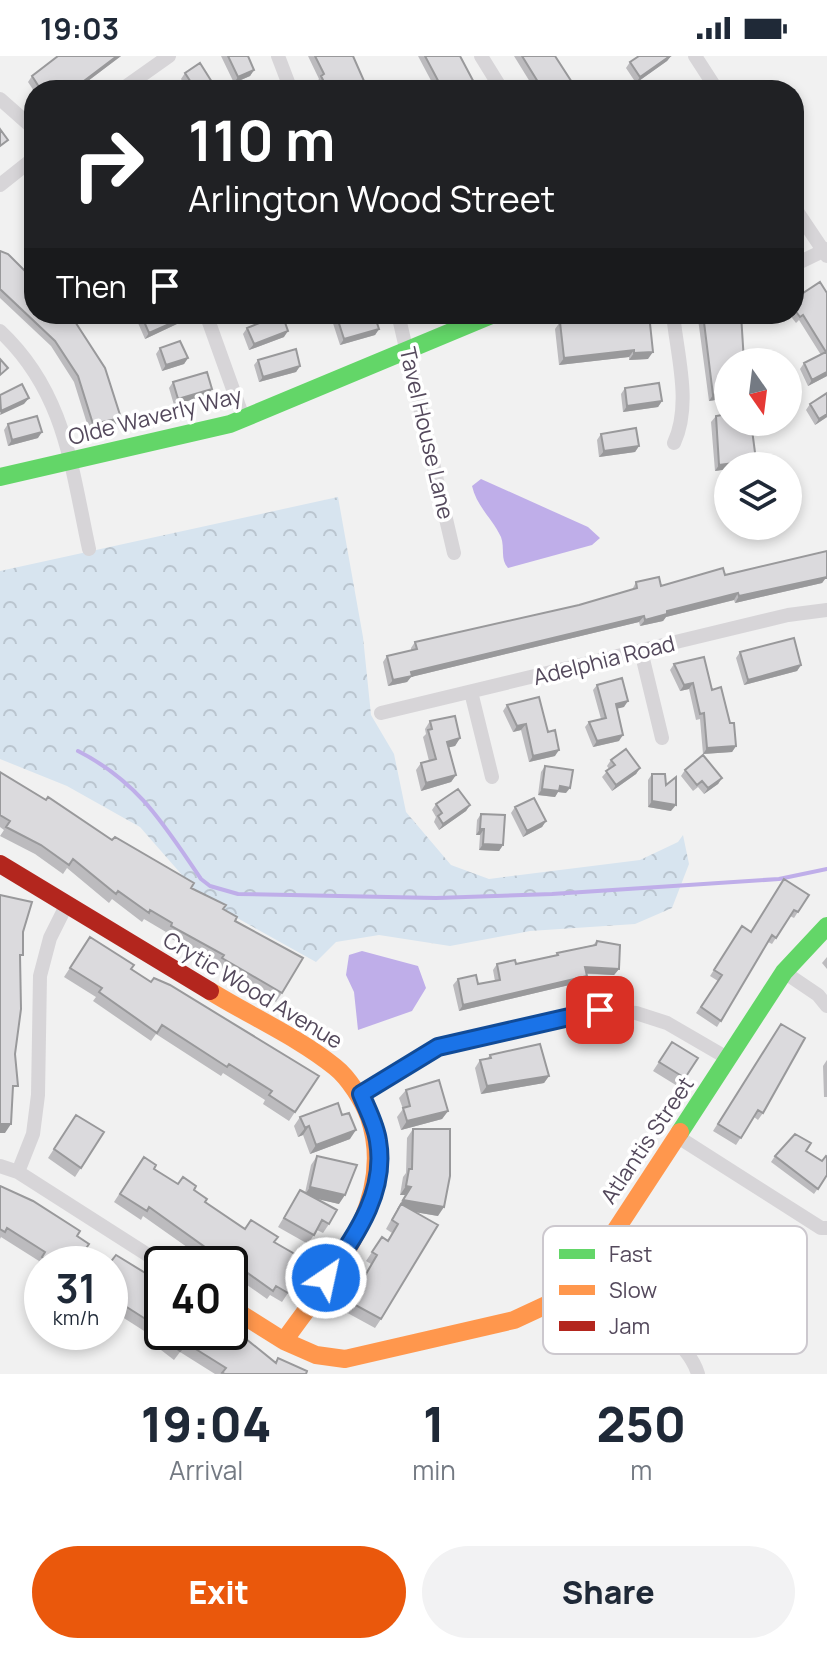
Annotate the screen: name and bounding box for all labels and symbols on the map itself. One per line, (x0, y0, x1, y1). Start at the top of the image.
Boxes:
street label: Tavel House Lane (393, 344, 461, 522)
north arrow (714, 348, 802, 436)
street label: Olde Waverly Way (65, 380, 245, 452)
street label: Adelphia Road (530, 628, 678, 692)
street label: Crytic Wood Avenue (158, 924, 349, 1056)
pin (566, 976, 634, 1044)
street label: Atlantis Street (593, 1070, 701, 1209)
legend (543, 1226, 807, 1354)
position arrow (284, 1236, 368, 1320)
text: Fast (609, 1239, 652, 1269)
speed limit sign: 40 (144, 1246, 248, 1350)
text: Slow (609, 1275, 657, 1305)
text: Jam (609, 1311, 650, 1341)

